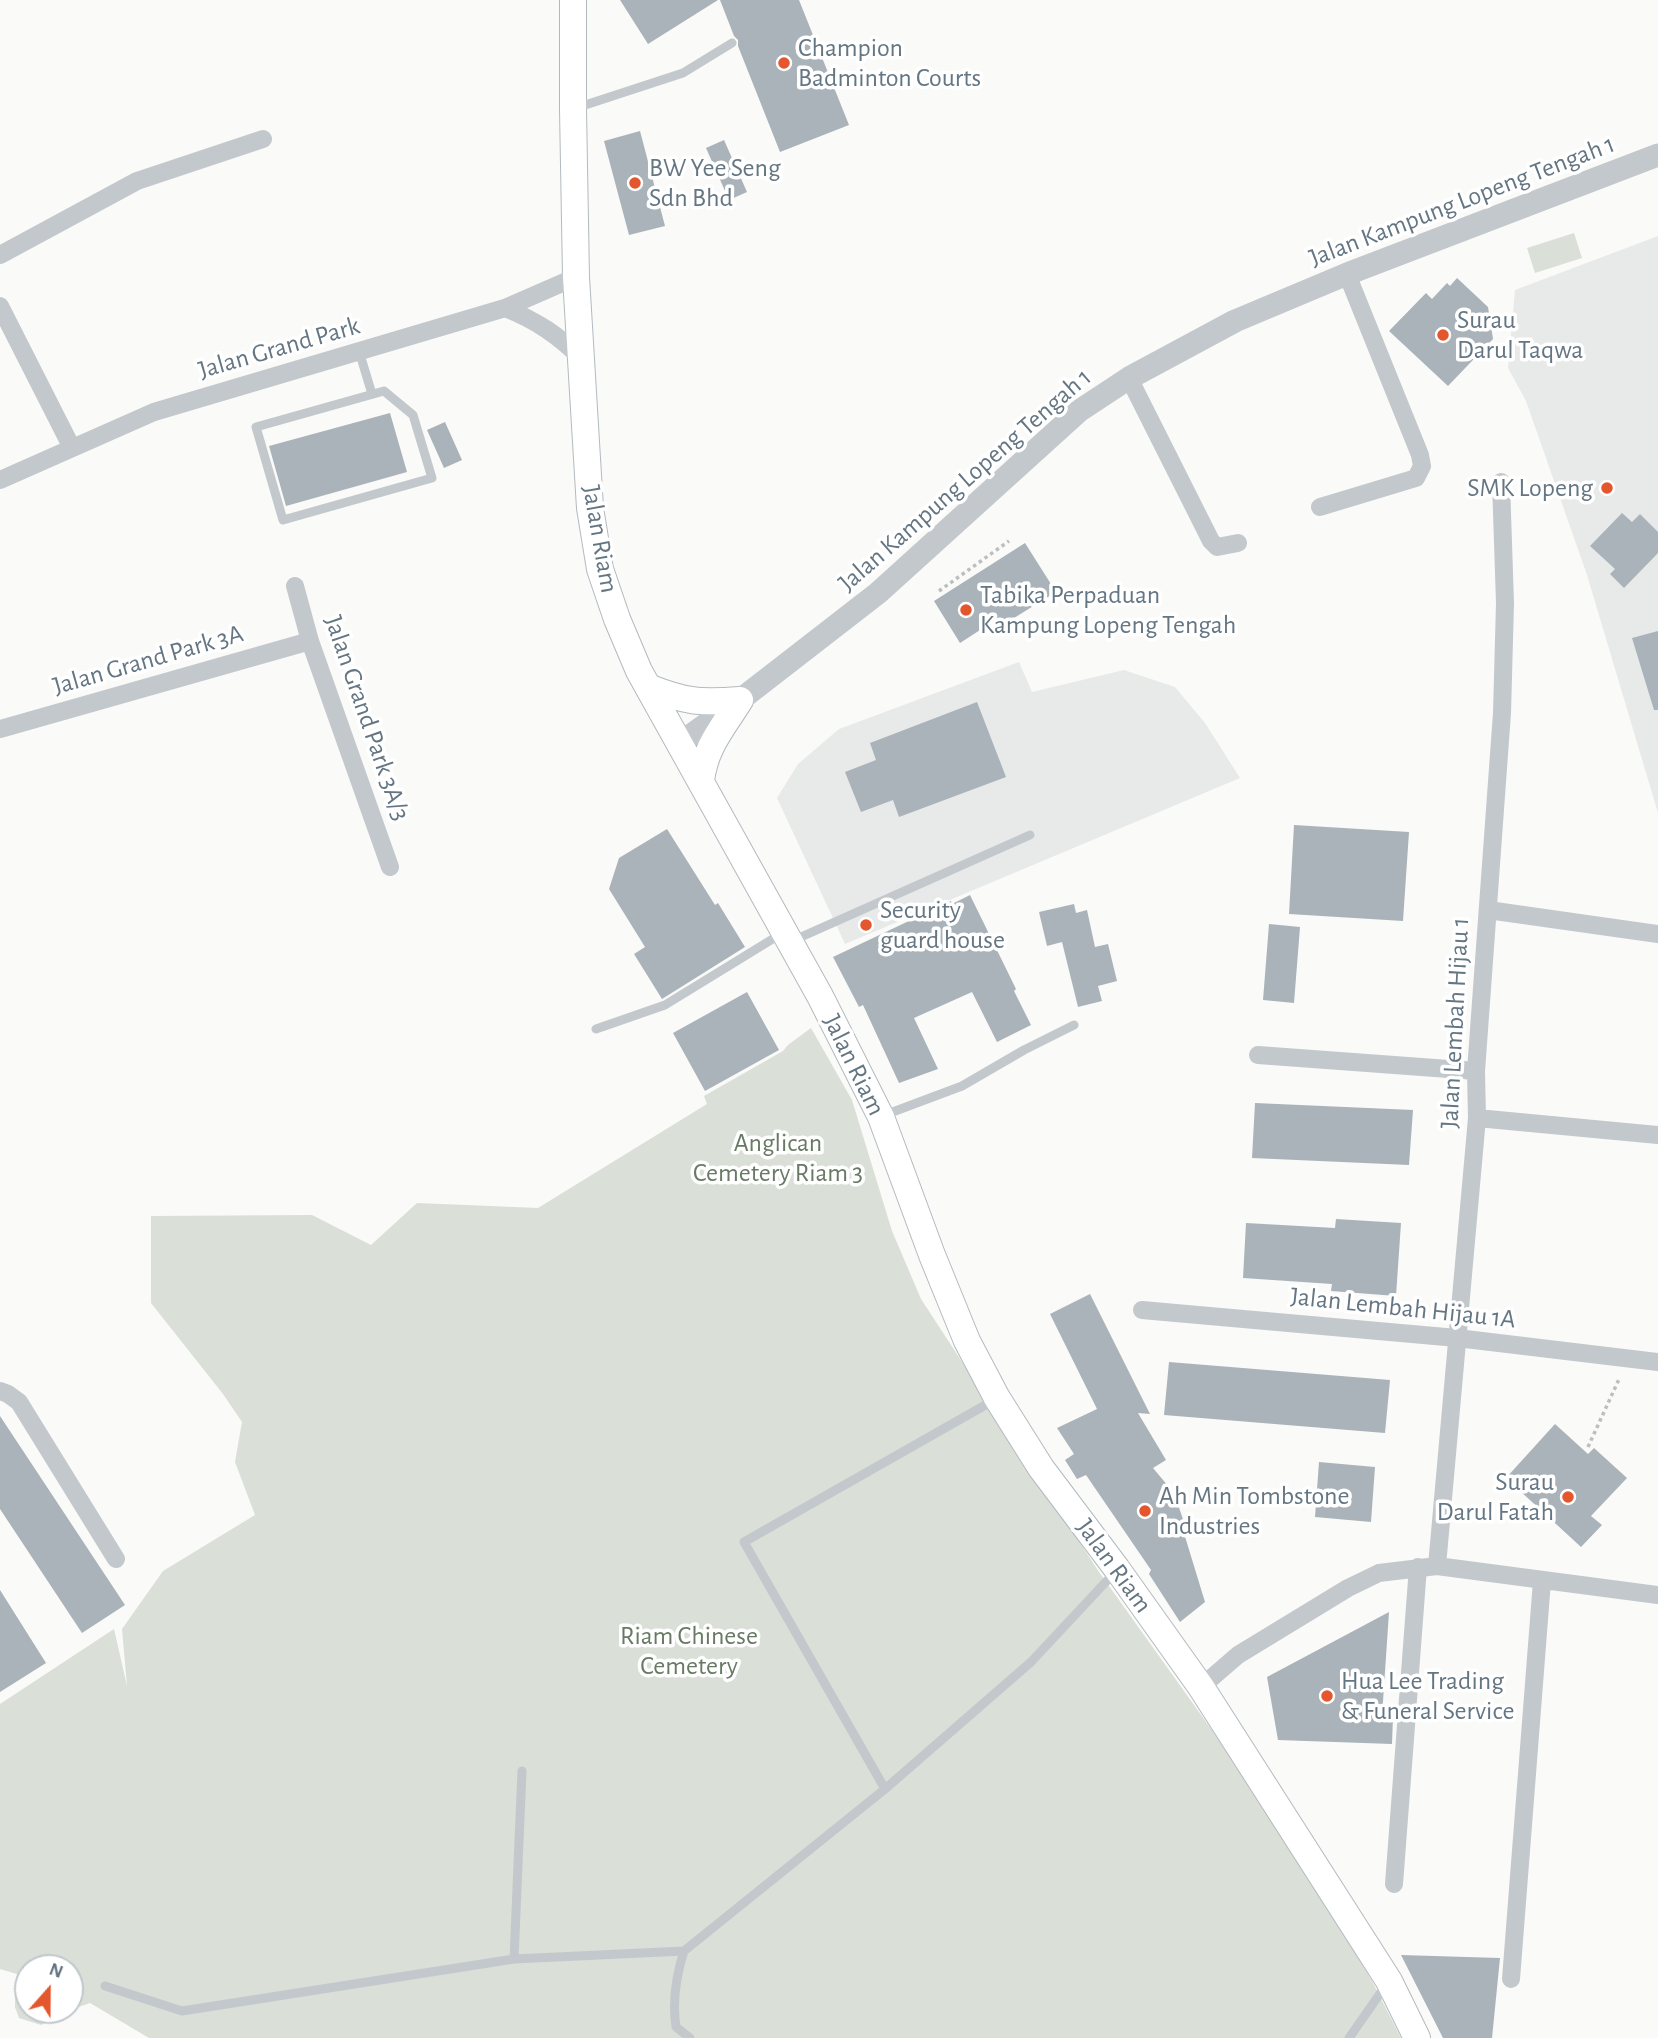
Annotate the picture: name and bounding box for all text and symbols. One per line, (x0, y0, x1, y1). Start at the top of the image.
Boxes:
place label: Champion Badminton Courts (798, 32, 981, 94)
marker: Champion Badminton Courts (776, 55, 792, 71)
street label: Jalan Kampung Lopeng Tengah 1 (1305, 128, 1619, 274)
place label: BW Yee Seng Sdn Bhd (649, 152, 781, 214)
marker: BW Yee Seng Sdn Bhd (627, 175, 643, 191)
place label: Surau Darul Taqwa (1457, 304, 1583, 366)
street label: Jalan Grand Park (195, 310, 363, 386)
marker: Surau Darul Taqwa (1435, 327, 1451, 343)
street label: Jalan Kampung Lopeng Tengah 1 (832, 362, 1098, 598)
place label: SMK Lopeng (1467, 472, 1593, 504)
marker: SMK Lopeng (1599, 480, 1615, 496)
street label: Jalan Riam (575, 483, 625, 595)
place label: Tabika Perpaduan Kampung Lopeng Tengah (980, 579, 1236, 640)
marker: Tabika Perpaduan Kampung Lopeng Tengah (958, 602, 974, 618)
street label: Jalan Grand Park 3A/3 (317, 611, 417, 825)
street label: Jalan Grand Park 3A (49, 618, 247, 702)
place label: Security guard house (880, 894, 1005, 956)
marker: Security guard house (858, 917, 874, 933)
street label: Jalan Lembah Hijau 1 (1434, 917, 1476, 1129)
street label: Jalan Riam (816, 1009, 892, 1121)
park label: Anglican Cemetery Riam 3 (693, 1127, 863, 1188)
street label: Jalan Lembah Hijau 1A (1289, 1281, 1517, 1335)
place label: Surau Darul Fatah (1437, 1466, 1554, 1528)
place label: Ah Min Tombstone Industries (1159, 1480, 1350, 1542)
marker: Surau Darul Fatah (1560, 1489, 1576, 1505)
marker: Ah Min Tombstone Industries (1137, 1503, 1153, 1519)
street label: Jalan Riam (1069, 1513, 1159, 1619)
park label: Riam Chinese Cemetery (620, 1620, 758, 1682)
place label: Hua Lee Trading & Funeral Service (1341, 1665, 1514, 1726)
marker: Hua Lee Trading & Funeral Service (1319, 1688, 1335, 1704)
north arrow (14, 1954, 84, 2024)
text: N (46, 1960, 66, 1982)

